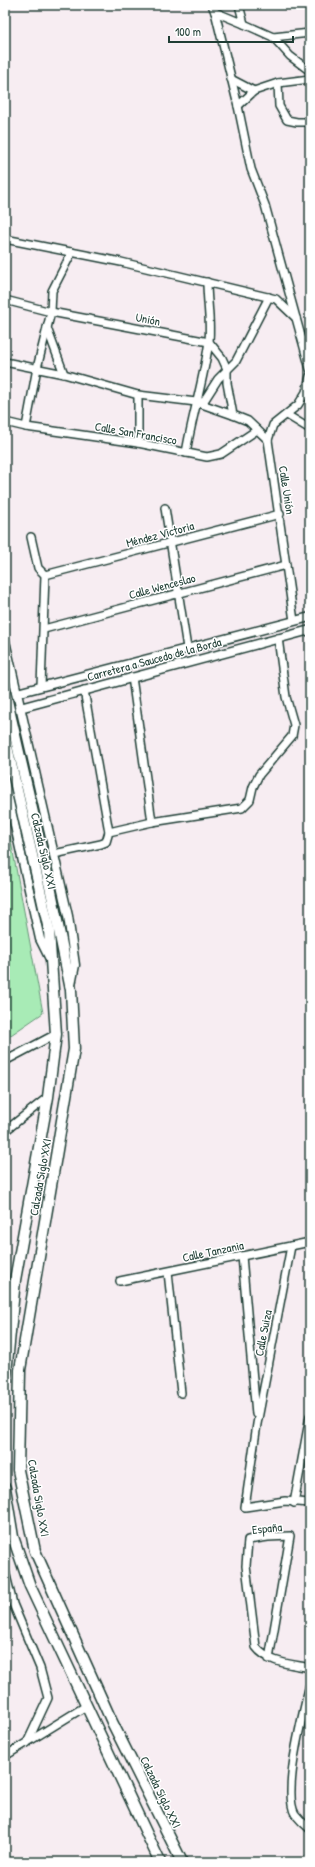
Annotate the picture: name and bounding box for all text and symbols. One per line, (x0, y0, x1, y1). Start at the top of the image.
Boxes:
scale bar (169, 18, 293, 44)
text: 100 m (175, 23, 201, 40)
street label: Unión (134, 308, 162, 330)
street label: Calle San Francisco (94, 417, 179, 449)
street label: Calle Unión (275, 464, 299, 516)
street label: Méndez Victoria (124, 517, 196, 551)
street label: Calle Wenceslao (127, 569, 197, 603)
street label: Carretera a Saucedo de la Borda (85, 633, 223, 685)
street label: Calzada Siglo XXI (27, 811, 61, 891)
street label: Calzada Siglo XXI (25, 1137, 55, 1217)
street label: Calle Tanzania (181, 1236, 246, 1266)
street label: Calle Suiza (250, 1308, 276, 1358)
street label: Calzada Siglo XXI (24, 1458, 54, 1538)
street label: España (251, 1518, 283, 1538)
street label: Calzada Siglo XXI (136, 1753, 186, 1831)

